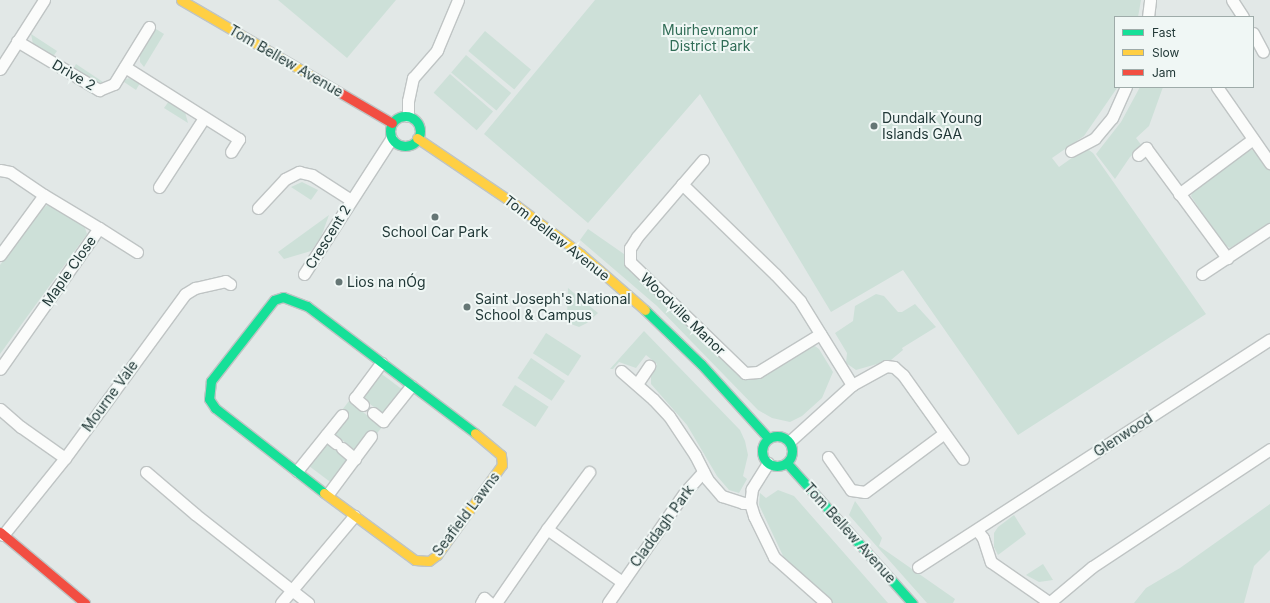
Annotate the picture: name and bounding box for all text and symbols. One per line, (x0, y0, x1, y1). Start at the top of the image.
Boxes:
legend (1114, 16, 1254, 88)
street label: Tom Bellew Avenue (226, 21, 346, 101)
park label: Muirhevnamor District Park (662, 22, 758, 54)
text: Fast (1152, 25, 1176, 40)
text: Slow (1152, 45, 1179, 60)
street label: Drive 2 (49, 56, 99, 94)
text: Jam (1152, 65, 1176, 80)
place label: Dundalk Young Islands GAA (882, 110, 982, 142)
marker: Dundalk Young Islands GAA (869, 121, 879, 131)
street label: Tom Bellew Avenue (501, 192, 613, 284)
street label: Crescent 2 (302, 202, 354, 272)
marker: School Car Park (430, 212, 440, 222)
place label: School Car Park (382, 224, 488, 240)
street label: Maple Close (39, 233, 99, 309)
street label: Woodville Manor (637, 269, 729, 359)
place label: Lios na nÓg (347, 274, 426, 290)
marker: Lios na nÓg (334, 277, 344, 287)
place label: Saint Joseph's National School & Campus (475, 291, 631, 324)
marker: Saint Joseph's National School & Campus (462, 302, 472, 312)
street label: Mourne Vale (79, 357, 141, 435)
street label: Glenwood (1090, 410, 1156, 460)
street label: Seafield Lawns (429, 469, 503, 559)
street label: Tom Bellew Avenue (801, 479, 899, 587)
street label: Claddagh Park (627, 482, 697, 570)

